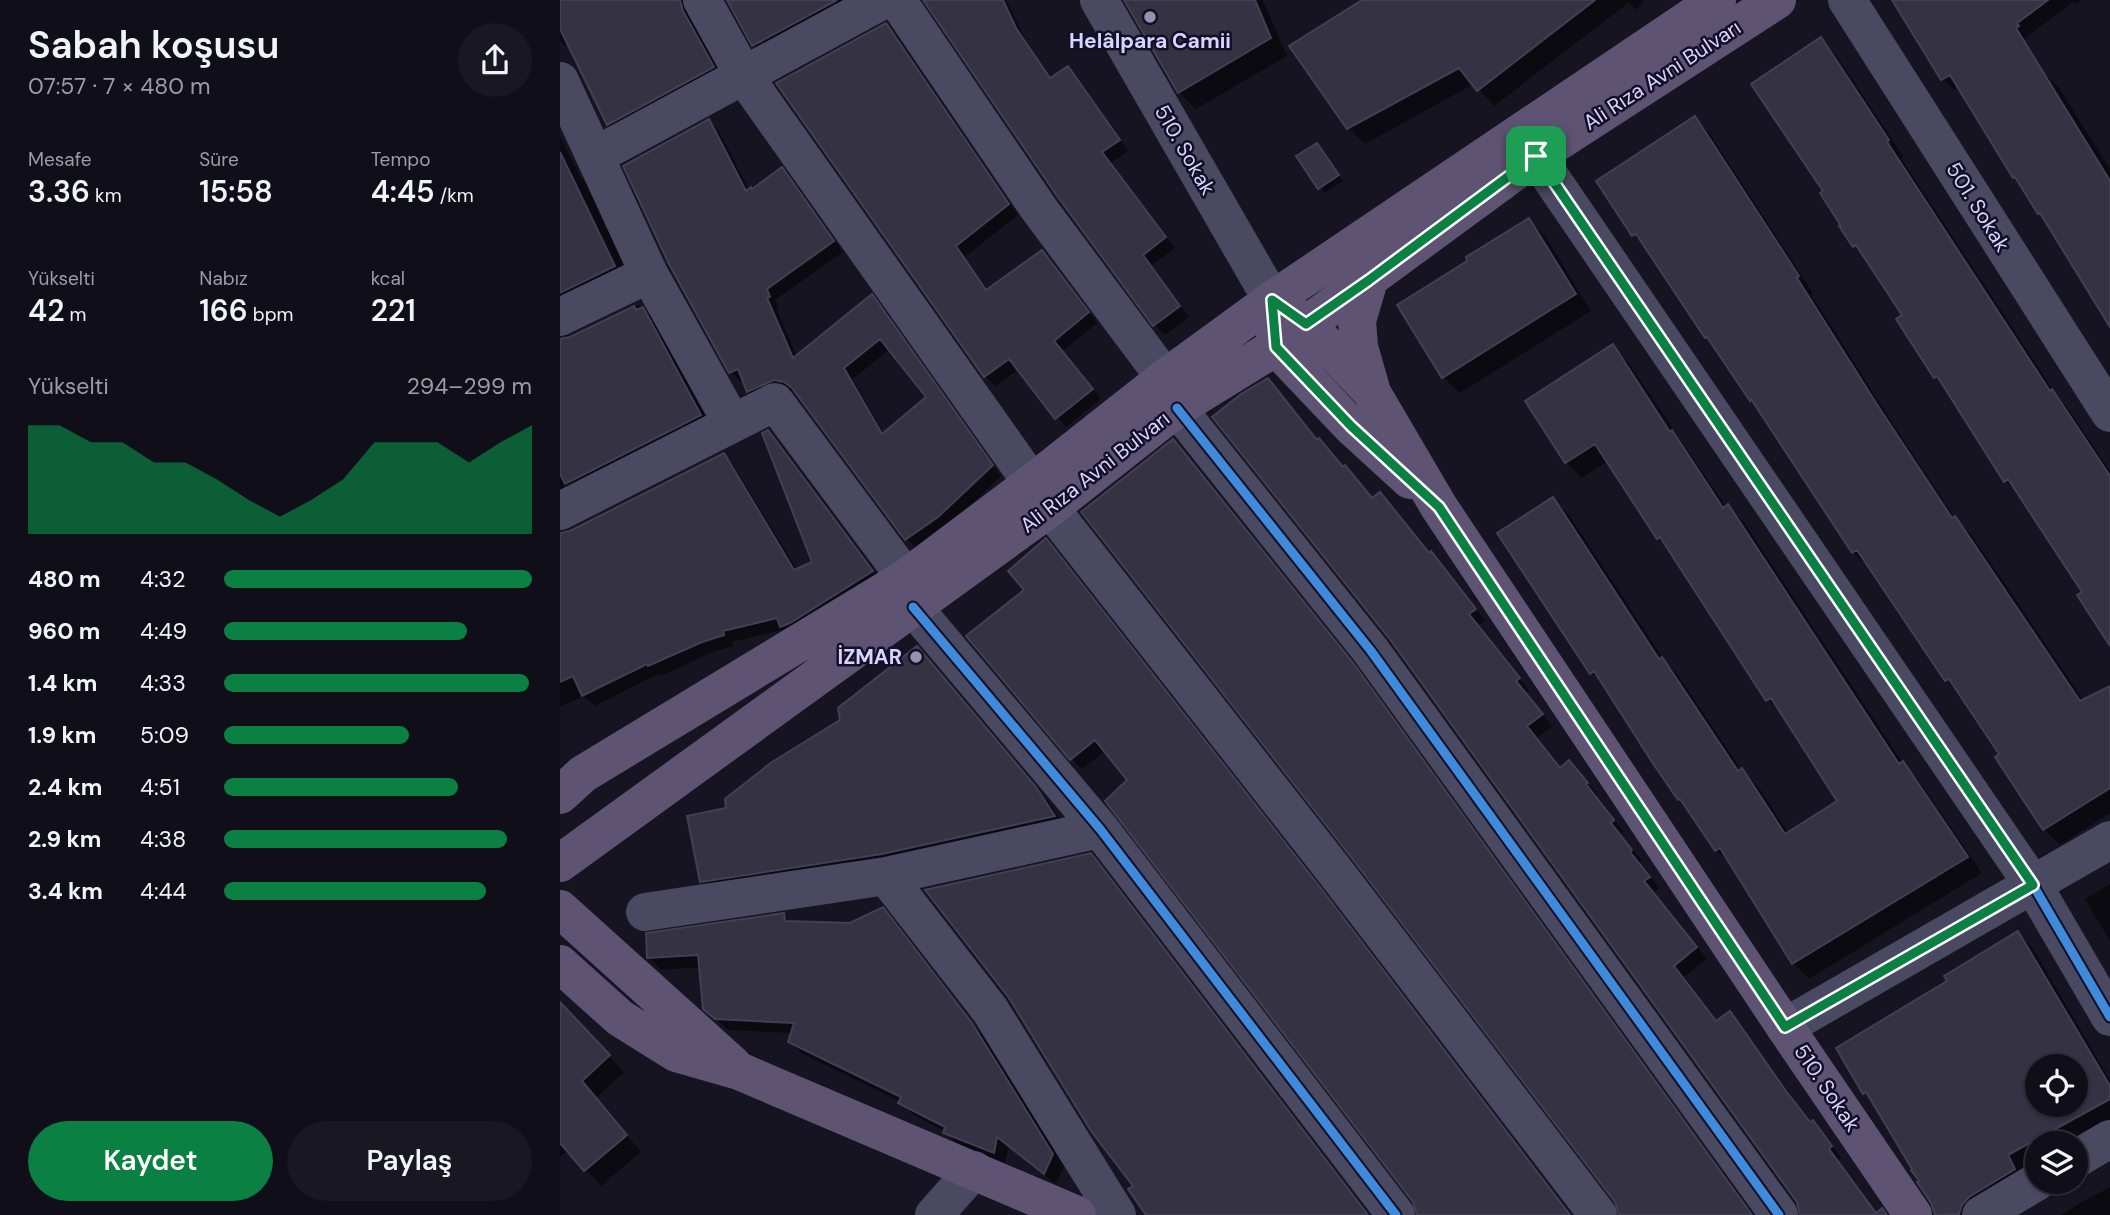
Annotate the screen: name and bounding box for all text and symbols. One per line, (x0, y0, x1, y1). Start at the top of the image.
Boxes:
marker: Helâlpara Camii (1142, 9, 1158, 25)
street label: Ali Rıza Avni Bulvarı (1578, 13, 1746, 137)
text: Sabah koşusu (28, 20, 279, 70)
button: share (458, 23, 532, 97)
place label: Helâlpara Camii (1069, 27, 1231, 55)
text: 07:57 · 7 × 480 m (28, 71, 211, 101)
street label: 510. Sokak (1148, 100, 1222, 201)
pin (1506, 126, 1566, 186)
icon: arrive (1517, 137, 1555, 175)
text: Mesafe (28, 147, 92, 172)
text: Süre (199, 147, 239, 172)
text: Tempo (371, 147, 431, 172)
street label: 501. Sokak (1939, 157, 2017, 257)
text: 3.36 (28, 172, 90, 211)
text: 15:58 (199, 172, 273, 211)
text: 4:45 (371, 172, 435, 211)
text: km (90, 183, 122, 208)
text: /km (435, 183, 474, 208)
text: Yükselti (28, 266, 95, 291)
text: Nabız (199, 266, 248, 291)
text: kcal (371, 266, 405, 291)
text: 42 (28, 291, 64, 330)
text: 166 (199, 291, 248, 330)
text: 221 (371, 291, 416, 330)
text: m (64, 302, 86, 327)
text: bpm (248, 302, 294, 327)
text: Yükselti (28, 371, 109, 401)
text: 294–299 m (407, 371, 532, 401)
street label: Ali Rıza Avni Bulvarı (1014, 405, 1176, 539)
text: 480 m (28, 564, 101, 594)
text: 4:32 (140, 564, 185, 594)
text: 960 m (28, 616, 100, 646)
text: 4:49 (140, 616, 187, 646)
place label: İZMAR (837, 643, 902, 671)
marker: İZMAR (908, 649, 924, 665)
text: 1.4 km (28, 668, 97, 698)
text: 4:33 (140, 668, 186, 698)
text: 1.9 km (28, 720, 96, 750)
text: 5:09 (140, 720, 189, 750)
text: 2.4 km (28, 772, 102, 802)
text: 4:51 (140, 772, 180, 802)
text: 2.9 km (28, 824, 101, 854)
text: 4:38 (140, 824, 186, 854)
text: 3.4 km (28, 876, 103, 906)
text: 4:44 (140, 876, 187, 906)
street label: 510. Sokak (1787, 1039, 1867, 1138)
map controls (2025, 1054, 2088, 1194)
button: locate (2025, 1054, 2088, 1117)
button: Kaydet (28, 1121, 273, 1201)
button: Paylaş (287, 1121, 532, 1201)
button: layers (2025, 1131, 2088, 1194)

